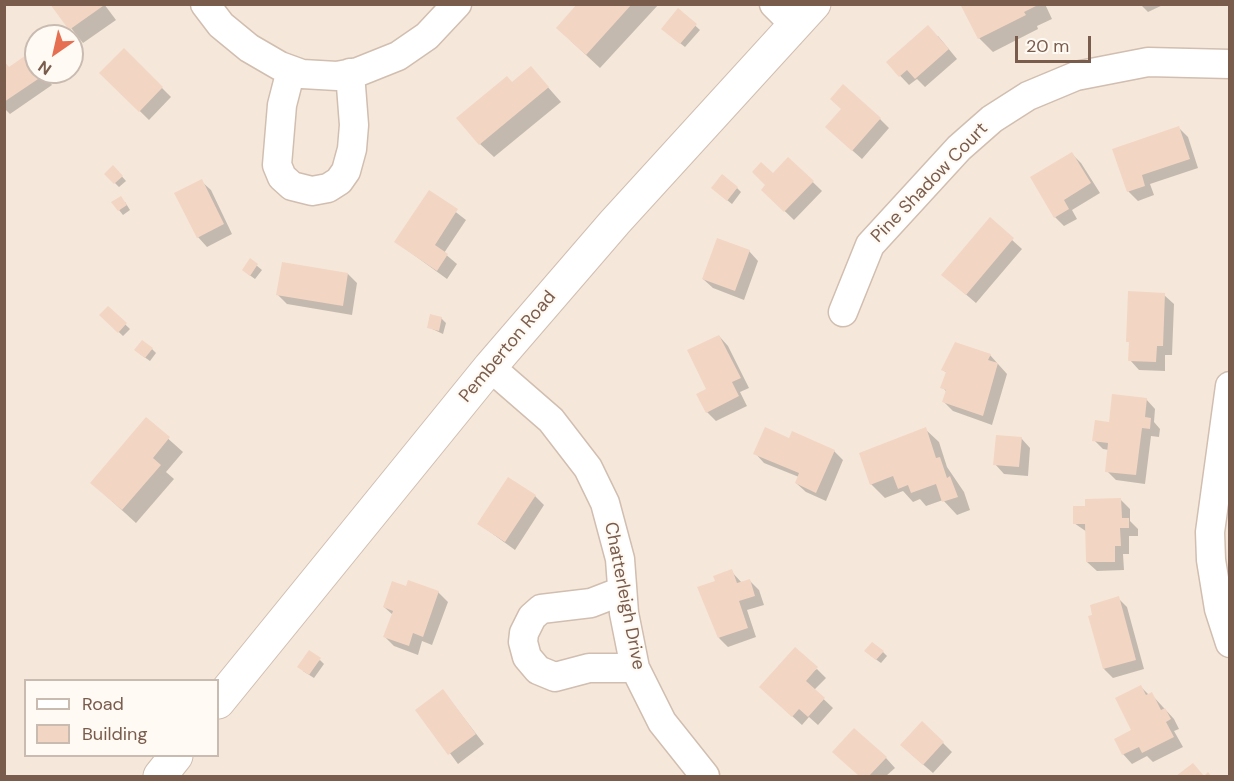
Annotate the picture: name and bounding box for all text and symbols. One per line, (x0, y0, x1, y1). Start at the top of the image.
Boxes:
north arrow (24, 24, 84, 84)
scale bar (1018, 24, 1094, 62)
text: 20 m (1026, 34, 1069, 58)
text: N (34, 56, 55, 80)
street label: Pine Shadow Court (867, 119, 993, 247)
street label: Pemberton Road (455, 287, 561, 407)
street label: Chatterleigh Drive (599, 520, 649, 672)
legend (24, 679, 219, 757)
text: Road (82, 692, 124, 716)
text: Building (82, 722, 147, 746)

